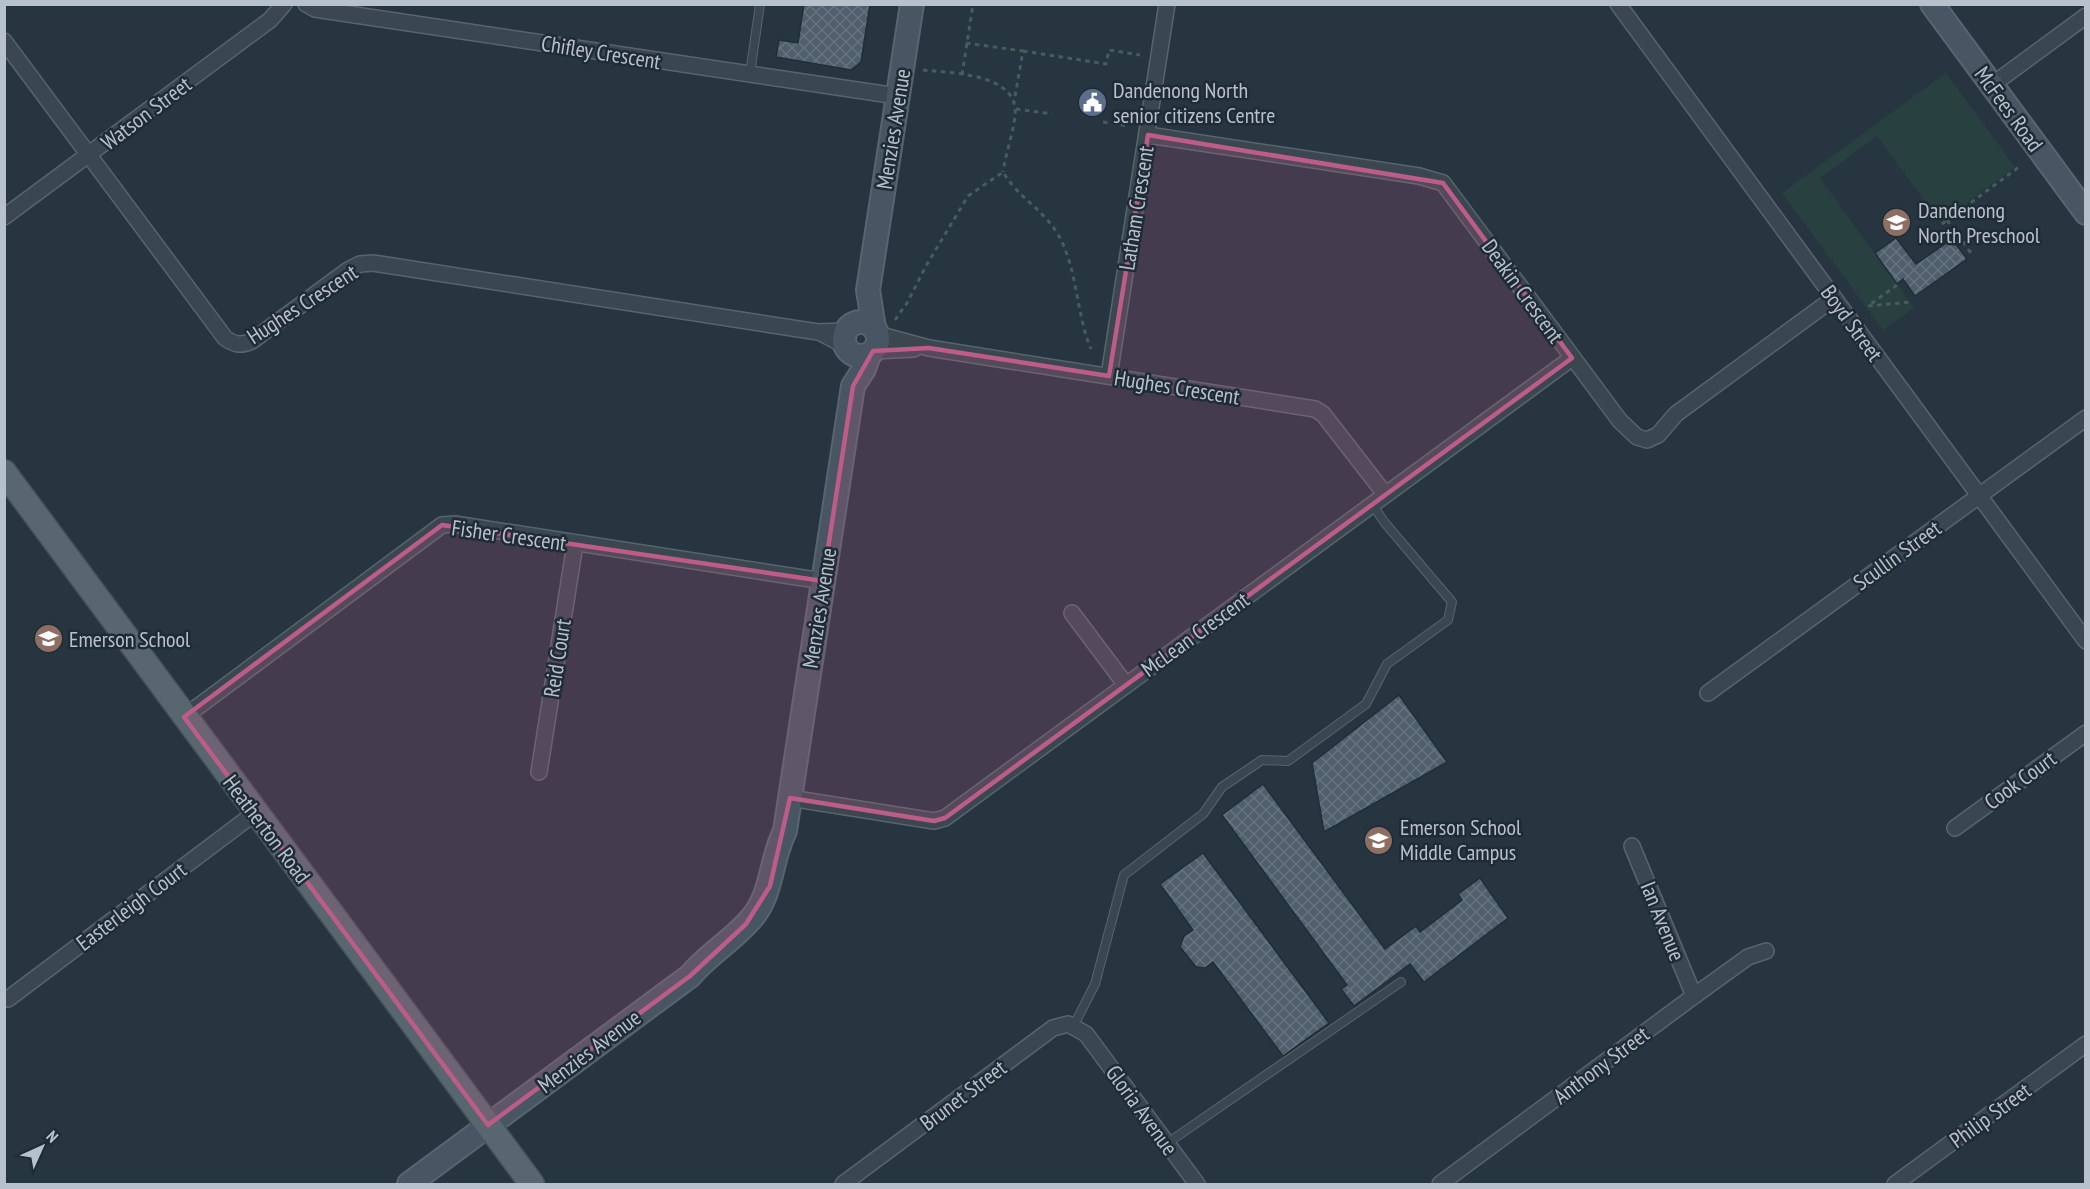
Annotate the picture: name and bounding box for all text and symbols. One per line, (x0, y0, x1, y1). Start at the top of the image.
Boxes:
street label: Chifley Crescent (539, 29, 663, 75)
street label: McFees Road (1969, 61, 2049, 157)
street label: Menzies Avenue (870, 67, 916, 191)
street label: Watson Street (95, 70, 197, 156)
place label: Dandenong North senior citizens Centre (1113, 76, 1275, 129)
public building icon: Dandenong North senior citizens Centre (1076, 87, 1108, 119)
street label: Latham Crescent (1112, 144, 1160, 272)
place label: Dandenong North Preschool (1918, 196, 2041, 249)
school or university icon: Dandenong North Preschool (1881, 207, 1913, 239)
street label: Deakin Crescent (1476, 234, 1570, 348)
street label: Hughes Crescent (241, 258, 363, 350)
street label: Boyd Street (1815, 279, 1889, 367)
street label: Hughes Crescent (1112, 363, 1242, 411)
street label: Fisher Crescent (450, 513, 568, 557)
street label: Scullin Street (1848, 514, 1946, 596)
street label: Menzies Avenue (796, 546, 842, 670)
street label: McLean Crescent (1135, 585, 1255, 683)
street label: Reid Court (537, 617, 577, 699)
school or university icon: Emerson School (32, 623, 64, 655)
place label: Emerson School (69, 625, 191, 653)
street label: Cook Court (1978, 744, 2062, 816)
street label: Heatherton Road (217, 769, 317, 889)
place label: Emerson School Middle Campus (1400, 813, 1522, 866)
school or university icon: Emerson School Middle Campus (1363, 824, 1395, 856)
street label: Easterleigh Court (70, 856, 192, 956)
street label: Ian Avenue (1634, 877, 1692, 965)
street label: Menzies Avenue (532, 1003, 646, 1099)
street label: Anthony Street (1548, 1020, 1654, 1110)
street label: Brunet Street (914, 1053, 1012, 1137)
street label: Gloria Avenue (1100, 1059, 1184, 1161)
street label: Philip Street (1944, 1076, 2036, 1154)
north arrow (12, 1117, 72, 1177)
text: N (42, 1126, 63, 1147)

